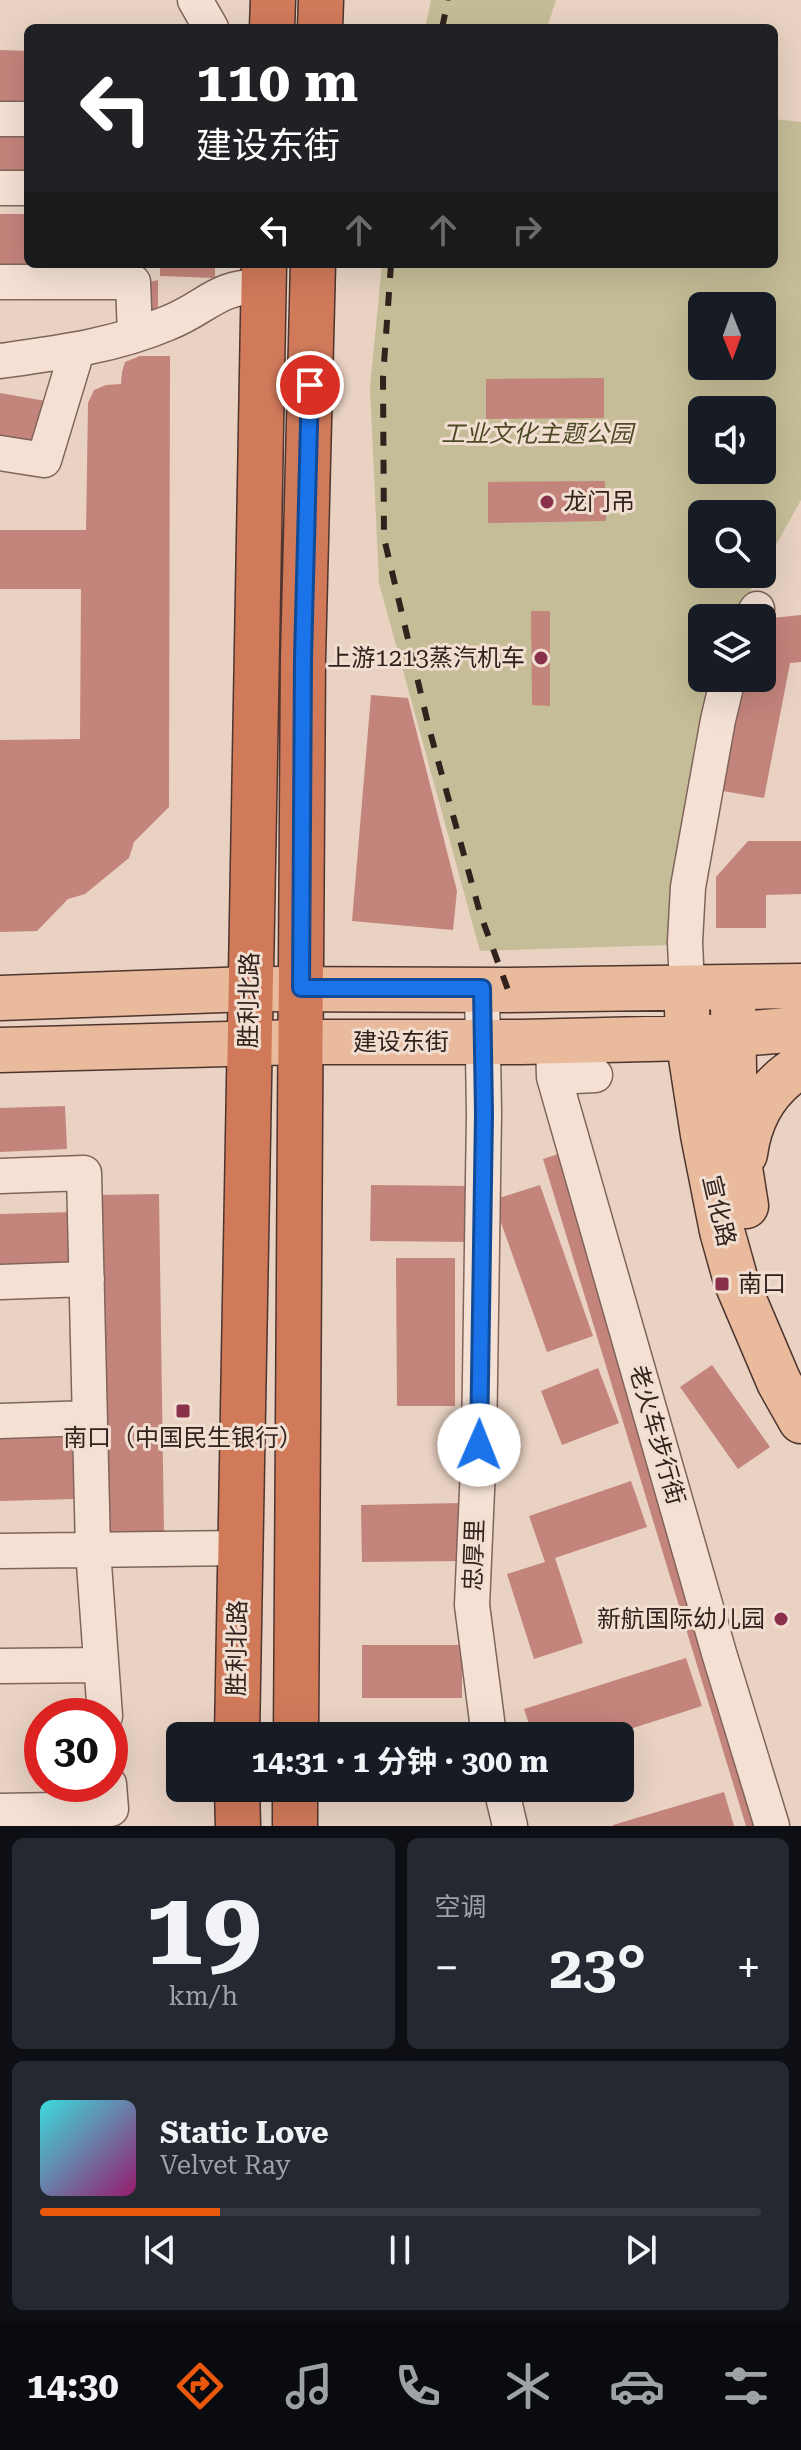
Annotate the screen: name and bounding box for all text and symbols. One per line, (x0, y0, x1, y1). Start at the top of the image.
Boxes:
text: 110 m (196, 49, 358, 115)
icon: left (64, 56, 168, 160)
text: 建设东街 (196, 125, 340, 167)
icon: left (253, 208, 297, 252)
icon: ahead (337, 208, 381, 252)
icon: ahead (421, 208, 465, 252)
icon: right (505, 208, 549, 252)
north arrow (688, 292, 776, 380)
map controls (688, 292, 776, 692)
pin (276, 351, 344, 419)
icon: arrive (288, 363, 332, 407)
button: sound (688, 396, 776, 484)
park label: 工业文化主题公园 (441, 420, 636, 448)
place label: 龙门吊 (563, 488, 635, 516)
marker: 龙门吊 (538, 493, 556, 511)
button: search (688, 500, 776, 588)
button: layers (688, 604, 776, 692)
place label: 上游1213蒸汽机车 (327, 644, 525, 672)
marker: 上游1213蒸汽机车 (532, 649, 550, 667)
street label: 胜利北路 (234, 952, 264, 1048)
street label: 建设东街 (353, 1028, 449, 1056)
street label: 宣化路 (697, 1173, 741, 1249)
place label: 南口 (738, 1270, 786, 1298)
marker: 南口 (713, 1275, 731, 1293)
street label: 老火车步行街 (624, 1362, 690, 1508)
marker: 南口（中国民生银行） (174, 1402, 192, 1420)
position arrow (437, 1403, 521, 1487)
place label: 南口（中国民生银行） (63, 1424, 303, 1452)
street label: 忠厚里 (459, 1519, 489, 1591)
street label: 胜利北路 (222, 1600, 252, 1696)
place label: 新航国际幼儿园 (597, 1605, 765, 1633)
marker: 新航国际幼儿园 (772, 1610, 790, 1628)
speed limit sign: 30 (24, 1698, 128, 1802)
text: 14:31 · 1 分钟 · 300 m (252, 1744, 548, 1779)
text: 19 (145, 1868, 261, 1989)
text: 空调 (435, 1892, 487, 1922)
text: 23° (549, 1932, 646, 2003)
text: − (435, 1942, 459, 1994)
text: + (736, 1942, 761, 1994)
text: km/h (168, 1981, 238, 2011)
text: Static Love (160, 2115, 329, 2150)
text: Velvet Ray (160, 2150, 291, 2180)
icon: previous (138, 2228, 182, 2272)
icon: pause (378, 2228, 422, 2272)
icon: next (619, 2228, 663, 2272)
icon: directions (172, 2358, 228, 2414)
icon: music (281, 2358, 337, 2414)
icon: phone (390, 2358, 446, 2414)
icon: climate (500, 2358, 556, 2414)
icon: car (609, 2358, 665, 2414)
icon: filters (718, 2358, 774, 2414)
text: 14:30 (27, 2365, 119, 2407)

